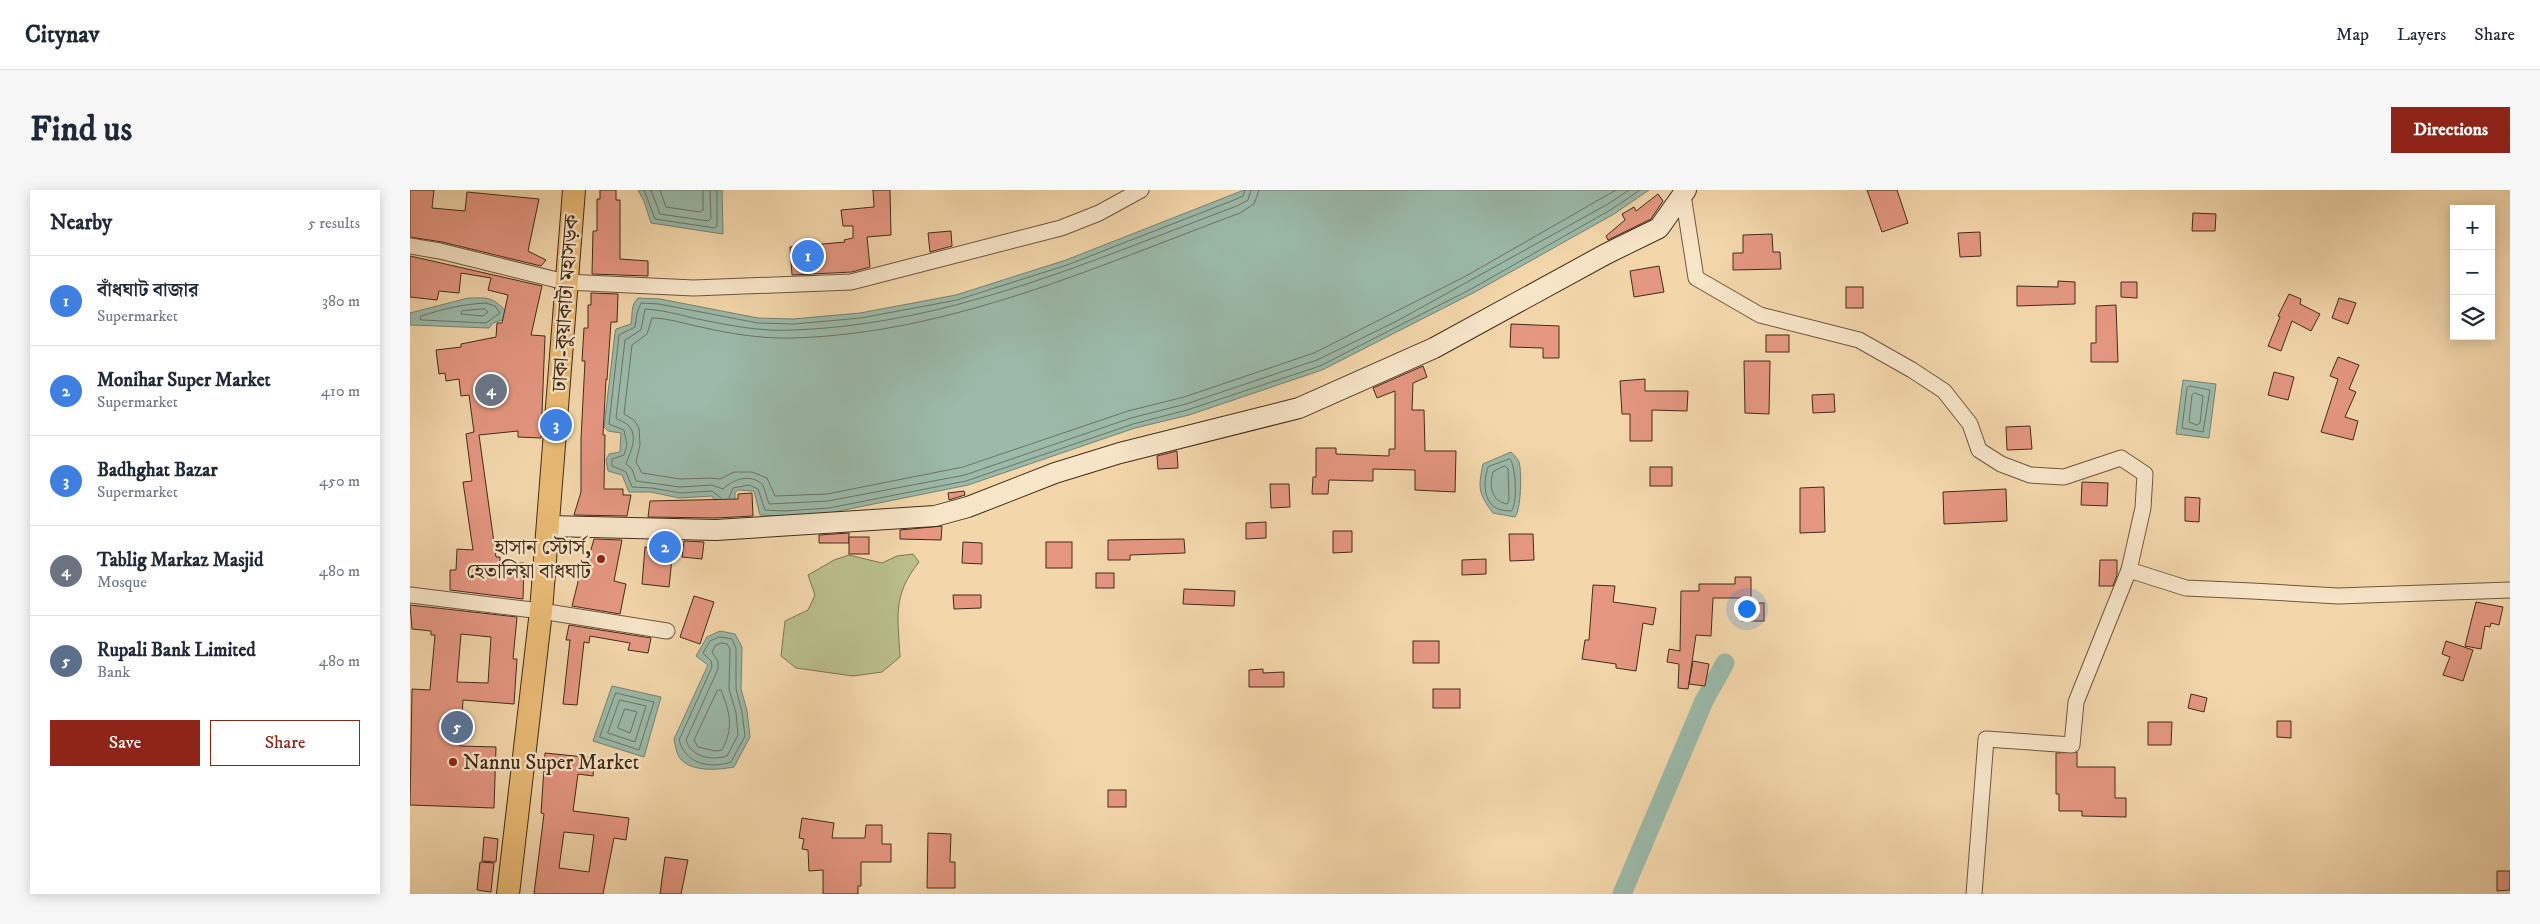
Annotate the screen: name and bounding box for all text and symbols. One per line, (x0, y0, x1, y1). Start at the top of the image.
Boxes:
text: Citynav (25, 20, 99, 50)
text: Map (2336, 24, 2369, 46)
text: Layers (2397, 24, 2446, 46)
text: Share (2474, 24, 2515, 46)
button: Directions (2391, 107, 2510, 153)
text: Find us (30, 108, 132, 152)
map controls (2450, 205, 2495, 340)
button: + (2450, 205, 2495, 250)
text: Nearby (50, 210, 112, 236)
text: 5 results (308, 213, 360, 233)
street label: ঢাকা-কুয়াকাটা মহাসড়ক (547, 213, 585, 393)
pin: 1 (792, 237, 824, 275)
button: − (2450, 250, 2495, 295)
text: বাঁধঘাট বাজার (97, 279, 199, 302)
text: 1 (63, 291, 69, 311)
text: 380 m (322, 291, 360, 311)
button: layers (2450, 295, 2495, 340)
text: Supermarket (97, 306, 178, 326)
text: Monihar Super Market (97, 369, 271, 392)
pin: 4 (475, 371, 507, 409)
text: 2 (62, 381, 70, 401)
text: 410 m (321, 381, 360, 401)
text: Supermarket (97, 392, 178, 412)
pin: 3 (540, 406, 572, 444)
text: Badhghat Bazar (97, 459, 217, 482)
text: 3 (63, 471, 69, 491)
text: 450 m (319, 471, 360, 491)
text: Supermarket (97, 482, 178, 502)
pin: 2 (649, 528, 681, 566)
place label: হাসান স্টোর্স, হেতালিয়া বাধঘাট (466, 535, 593, 585)
text: Tablig Markaz Masjid (97, 549, 263, 572)
marker: হাসান স্টোর্স, হেতালিয়া বাধঘাট (595, 553, 607, 565)
text: 4 (61, 561, 71, 581)
text: 480 m (319, 561, 360, 581)
text: Mosque (97, 572, 147, 592)
your location (1734, 596, 1760, 622)
text: Rupali Bank Limited (97, 639, 256, 662)
text: 5 (62, 651, 70, 671)
text: 480 m (319, 651, 360, 671)
text: Bank (97, 662, 130, 682)
pin: 5 (441, 708, 473, 746)
button: Save (50, 720, 200, 766)
button: Share (210, 720, 360, 766)
place label: Nannu Super Market (463, 750, 640, 776)
marker: Nannu Super Market (447, 756, 459, 768)

